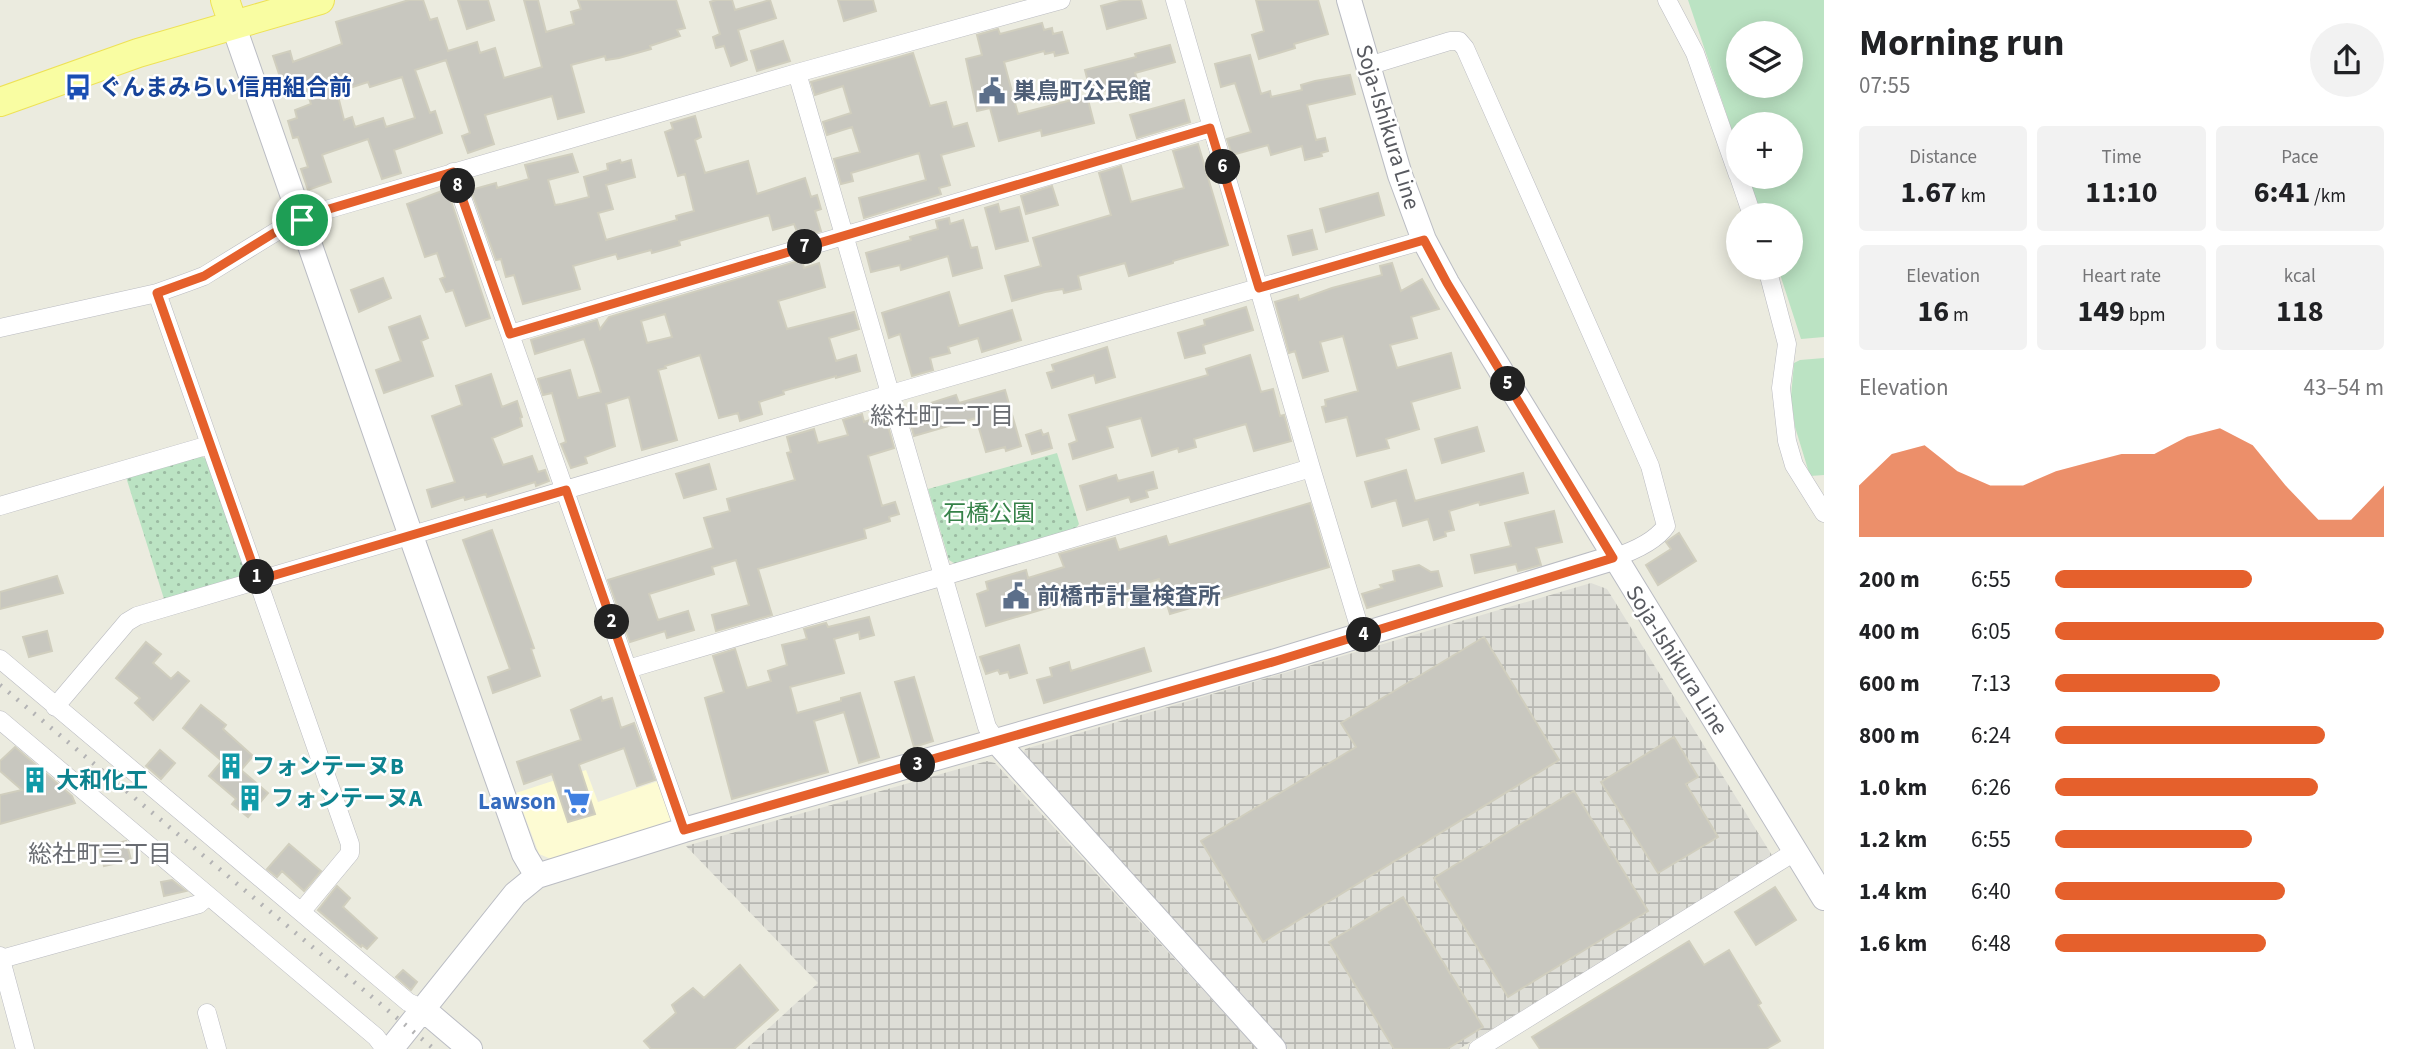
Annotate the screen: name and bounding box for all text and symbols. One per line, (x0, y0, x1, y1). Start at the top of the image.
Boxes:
text: Morning run (1859, 16, 2064, 70)
map controls (1726, 21, 1803, 280)
button: layers (1726, 21, 1803, 98)
button: share (2310, 23, 2384, 97)
street label: Soja-Ishikura Line (1347, 40, 1429, 214)
text: 07:55 (1859, 69, 1910, 102)
place label: ぐんまみらい信用組合前 (99, 71, 352, 104)
bus stop icon: ぐんまみらい信用組合前 (63, 72, 93, 102)
place label: 巣鳥町公民館 (1013, 75, 1151, 108)
public building icon: 巣鳥町公民館 (977, 76, 1007, 106)
button: + (1726, 112, 1803, 189)
text: Distance (1909, 144, 1977, 171)
text: Time (2101, 144, 2142, 171)
text: Pace (2281, 144, 2318, 171)
pin: 6 (1206, 150, 1240, 184)
text: 6 (1217, 153, 1228, 180)
pin: 8 (440, 168, 476, 204)
text: 1.67 (1900, 171, 1957, 214)
text: 11:10 (2085, 171, 2158, 214)
text: 6:41 (2254, 171, 2310, 214)
text: 8 (452, 172, 463, 199)
text: km (1957, 183, 1986, 210)
text: /km (2310, 183, 2346, 210)
pin (272, 190, 332, 250)
icon: arrive (283, 201, 321, 239)
button: − (1726, 203, 1803, 280)
pin: 7 (788, 230, 822, 264)
text: 7 (799, 233, 810, 260)
text: Elevation (1906, 263, 1980, 290)
text: Heart rate (2082, 263, 2161, 290)
text: kcal (2284, 263, 2316, 290)
text: 16 (1918, 290, 1949, 333)
text: 149 (2077, 290, 2125, 333)
text: 118 (2276, 290, 2324, 333)
text: m (1949, 302, 1969, 329)
text: bpm (2125, 302, 2166, 329)
pin: 5 (1490, 366, 1526, 402)
text: 5 (1502, 370, 1513, 397)
text: Elevation (1859, 371, 1949, 404)
text: 43–54 m (2304, 371, 2384, 404)
district label: 総社町二丁目 (870, 399, 1014, 434)
park label: 石橋公園 (943, 497, 1035, 530)
pin: 1 (240, 560, 274, 594)
text: 1 (251, 563, 262, 590)
text: 200 m (1859, 563, 1920, 596)
text: 6:55 (1971, 563, 2011, 596)
street label: Soja-Ishikura Line (1618, 579, 1736, 741)
place label: 前橋市計量検査所 (1037, 580, 1221, 613)
public building icon: 前橋市計量検査所 (1001, 581, 1031, 611)
pin: 2 (594, 604, 630, 640)
text: 2 (606, 608, 617, 635)
text: 400 m (1859, 615, 1920, 648)
text: 6:05 (1971, 615, 2011, 648)
pin: 4 (1346, 618, 1382, 652)
text: 4 (1358, 621, 1369, 648)
text: 600 m (1859, 667, 1920, 700)
text: 7:13 (1971, 667, 2011, 700)
text: 800 m (1859, 719, 1920, 752)
text: 6:24 (1971, 719, 2011, 752)
pin: 3 (900, 748, 936, 782)
place label: フォンテーヌB (252, 750, 404, 783)
building icon: フォンテーヌB (216, 751, 246, 781)
text: 3 (912, 751, 923, 778)
place label: 大和化工 (56, 764, 148, 797)
building icon: 大和化工 (20, 765, 50, 795)
text: 1.0 km (1859, 771, 1927, 804)
text: 6:26 (1971, 771, 2011, 804)
place label: フォンテーヌA (271, 782, 423, 815)
building icon: フォンテーヌA (235, 783, 265, 813)
place label: Lawson (478, 785, 556, 818)
supermarket icon: Lawson (562, 786, 592, 816)
text: 1.2 km (1859, 823, 1927, 856)
text: 6:55 (1971, 823, 2011, 856)
district label: 総社町三丁目 (28, 837, 172, 872)
text: 1.4 km (1859, 875, 1927, 908)
text: 6:40 (1971, 875, 2011, 908)
text: 1.6 km (1859, 927, 1927, 960)
text: 6:48 (1971, 927, 2011, 960)

